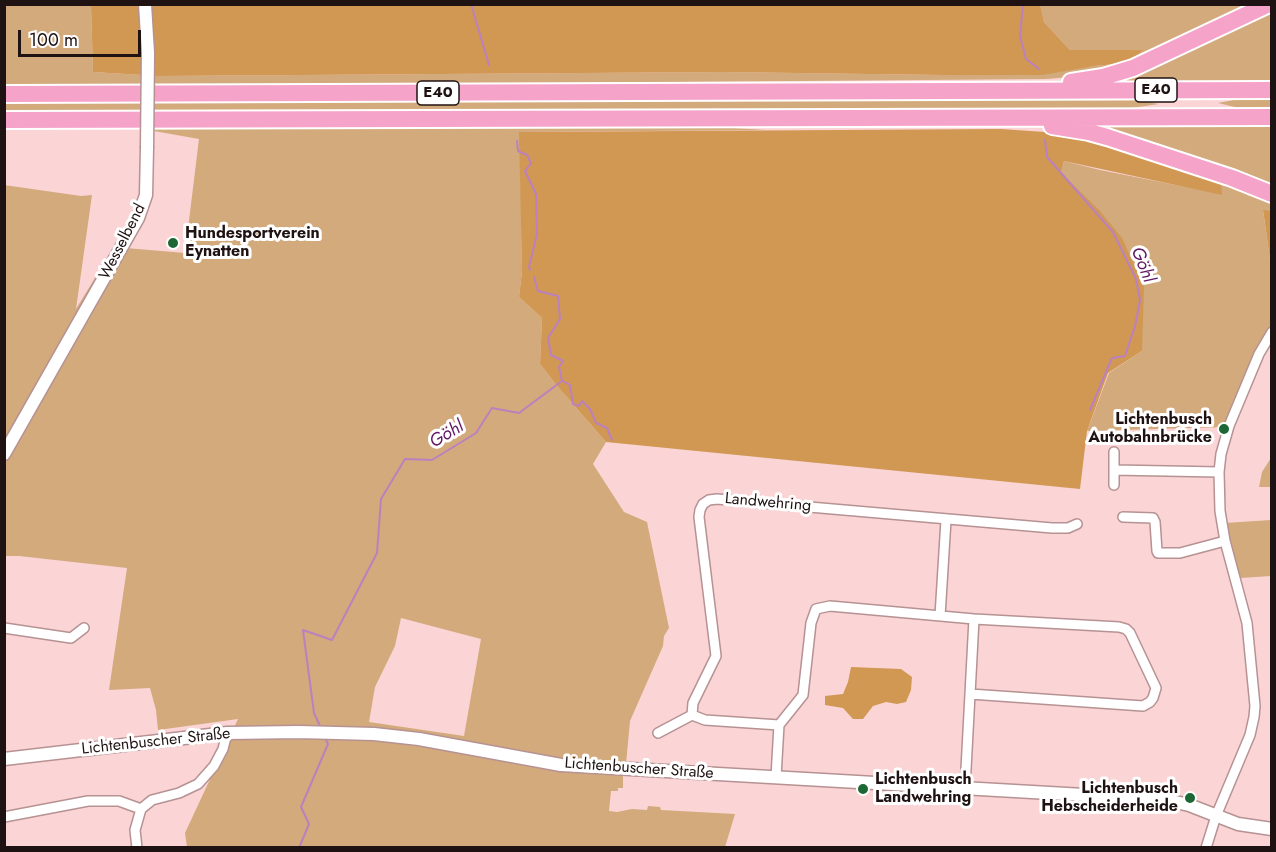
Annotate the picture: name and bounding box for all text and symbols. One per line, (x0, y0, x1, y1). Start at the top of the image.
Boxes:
scale bar (21, 18, 144, 56)
text: 100 m (29, 27, 78, 53)
road number: E40 (1135, 78, 1177, 102)
road number: E40 (417, 81, 459, 105)
street label: Wesselbend (96, 201, 150, 283)
place label: Hundesportverein Eynatten (185, 224, 320, 262)
marker: Hundesportverein Eynatten (166, 236, 180, 250)
water label: Göhl (1125, 244, 1159, 286)
place label: Lichtenbusch Autobahnbrücke (1088, 410, 1212, 448)
water label: Göhl (426, 416, 468, 454)
marker: Lichtenbusch Autobahnbrücke (1217, 422, 1231, 436)
street label: Landwehring (724, 490, 812, 516)
street label: Lichtenbuscher Straße (81, 725, 231, 759)
street label: Lichtenbuscher Straße (564, 754, 714, 784)
place label: Lichtenbusch Landwehring (875, 770, 972, 808)
place label: Lichtenbusch Hebscheiderheide (1041, 779, 1178, 817)
marker: Lichtenbusch Landwehring (856, 782, 870, 796)
marker: Lichtenbusch Hebscheiderheide (1183, 791, 1197, 805)

